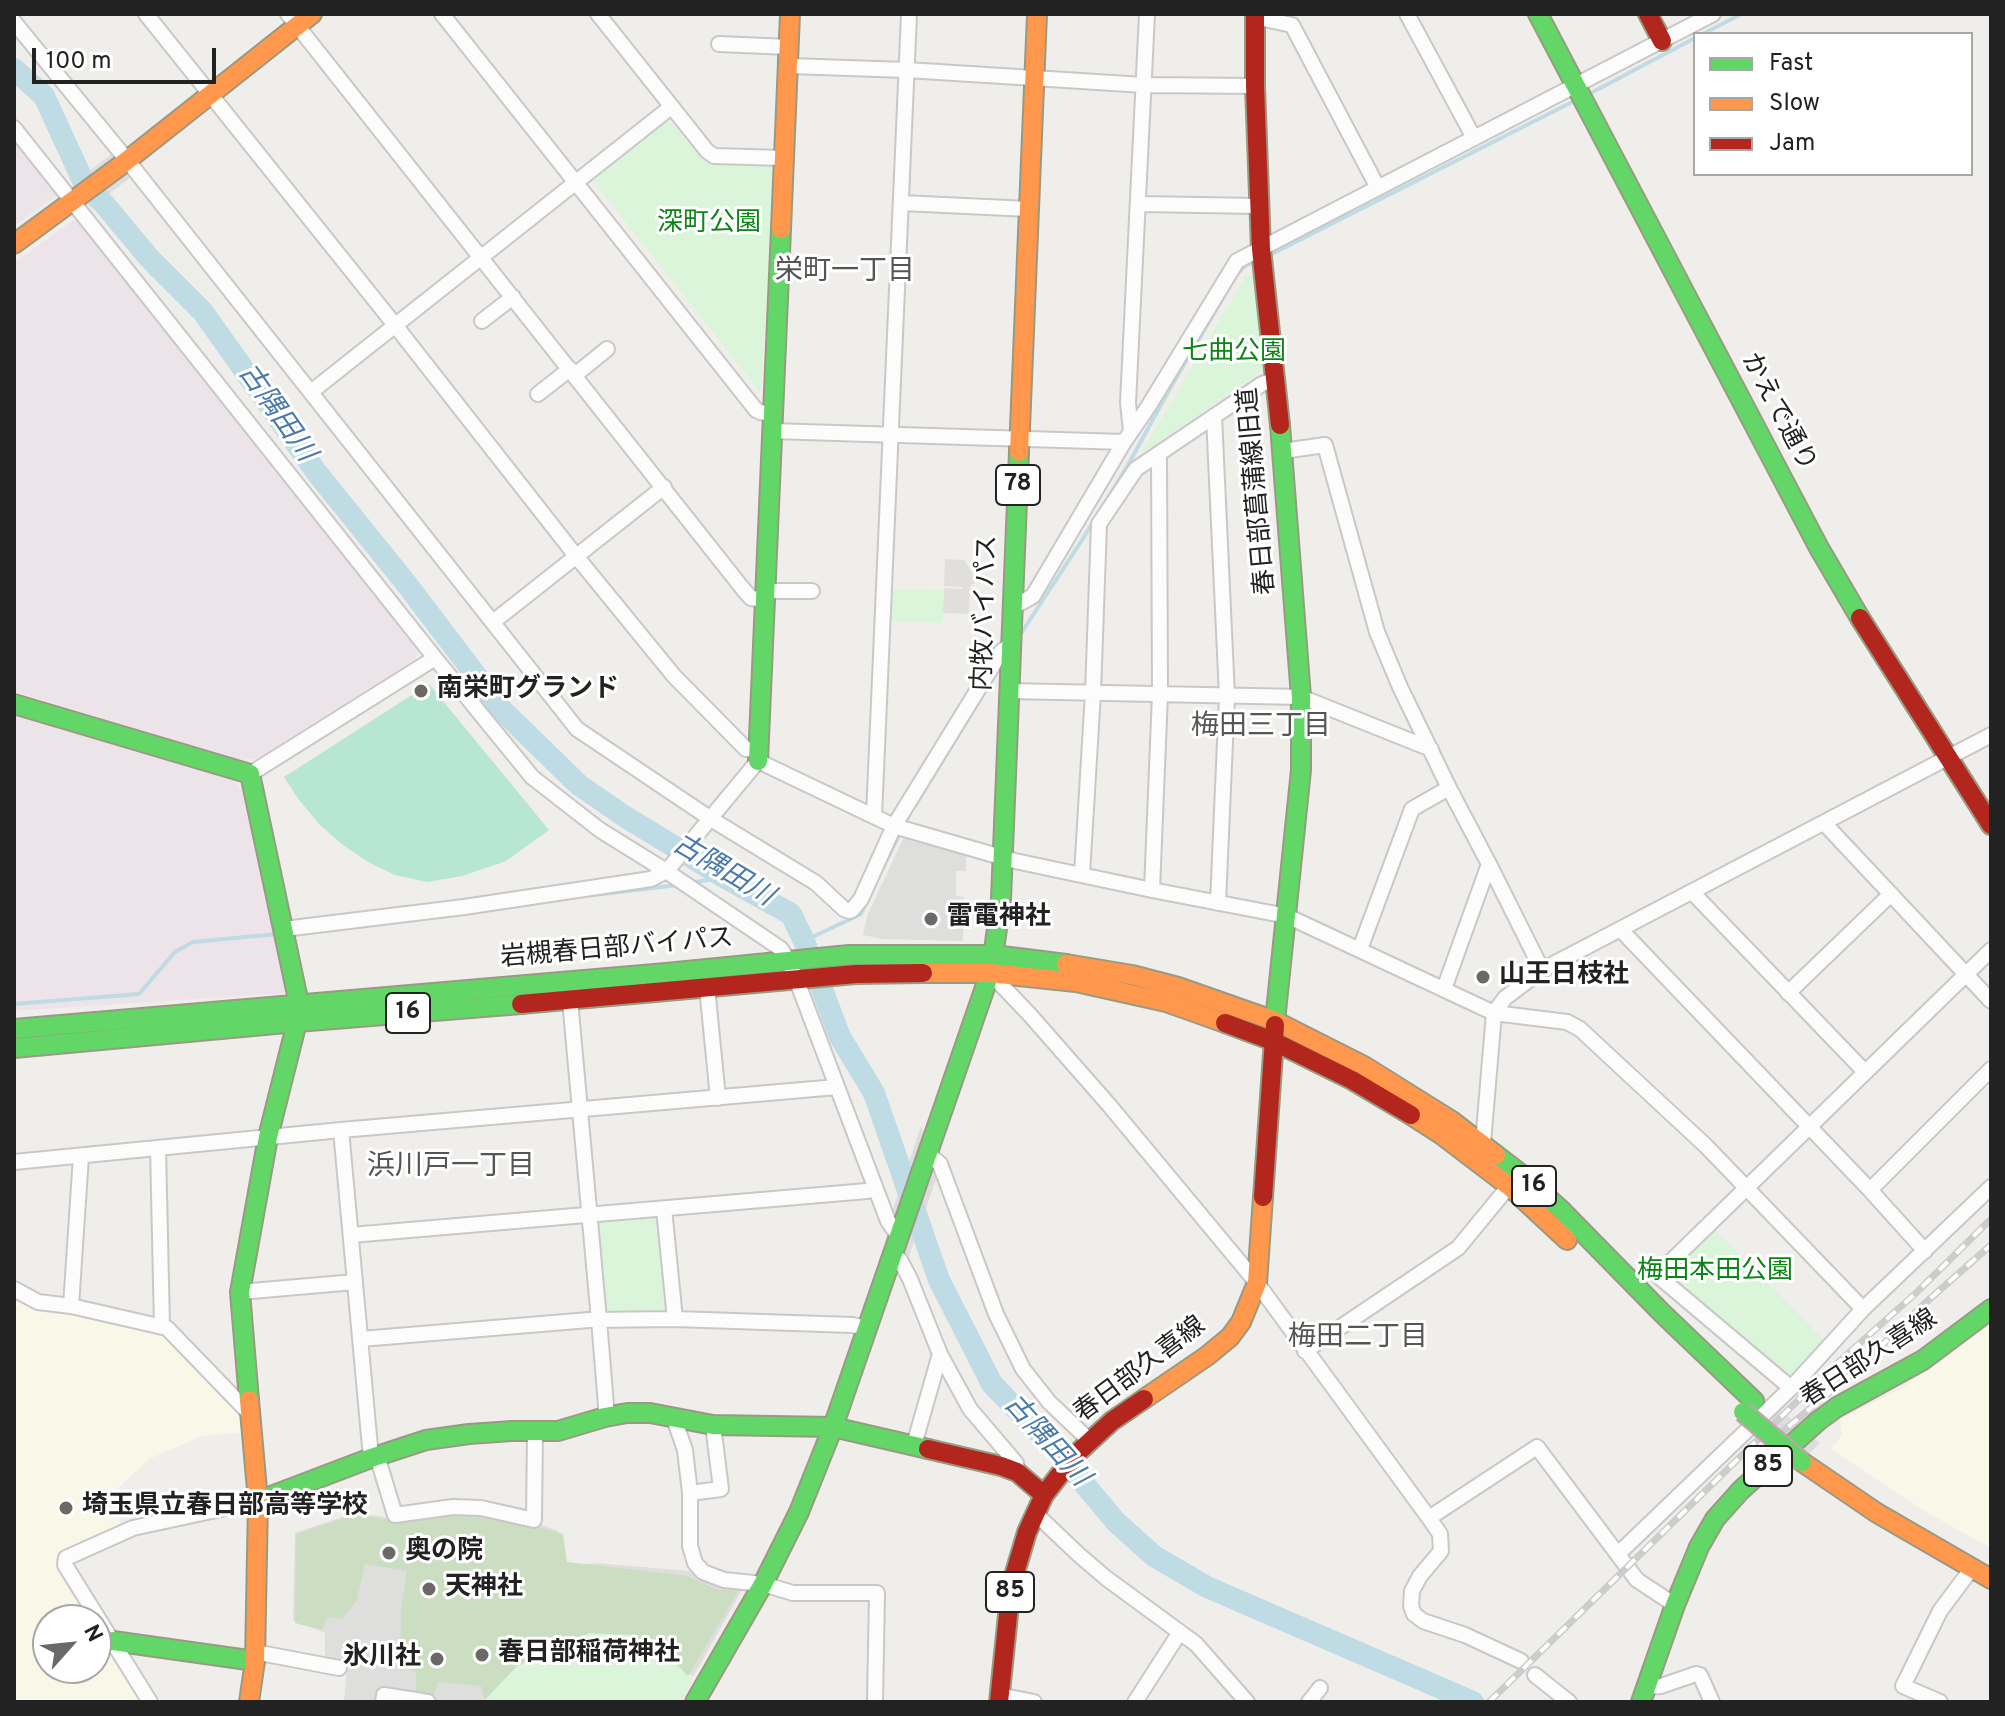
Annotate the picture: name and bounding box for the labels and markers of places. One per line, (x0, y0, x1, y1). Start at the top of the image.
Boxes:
place label: 南栄町グランド (437, 675, 619, 707)
marker: 南栄町グランド (412, 682, 430, 700)
place label: 雷電神社 (947, 903, 1051, 935)
marker: 雷電神社 (922, 910, 940, 928)
place label: 山王日枝社 (1499, 961, 1629, 993)
marker: 山王日枝社 (1474, 968, 1492, 986)
place label: 埼玉県立春日部高等学校 (82, 1492, 368, 1524)
marker: 埼玉県立春日部高等学校 (57, 1499, 75, 1517)
place label: 奥の院 (405, 1537, 483, 1569)
marker: 奥の院 (380, 1544, 398, 1562)
place label: 天神社 (445, 1573, 523, 1605)
marker: 天神社 (420, 1580, 438, 1598)
place label: 春日部稲荷神社 (498, 1639, 680, 1671)
place label: 氷川社 (343, 1643, 421, 1675)
marker: 春日部稲荷神社 (473, 1646, 491, 1664)
marker: 氷川社 (428, 1650, 446, 1668)

